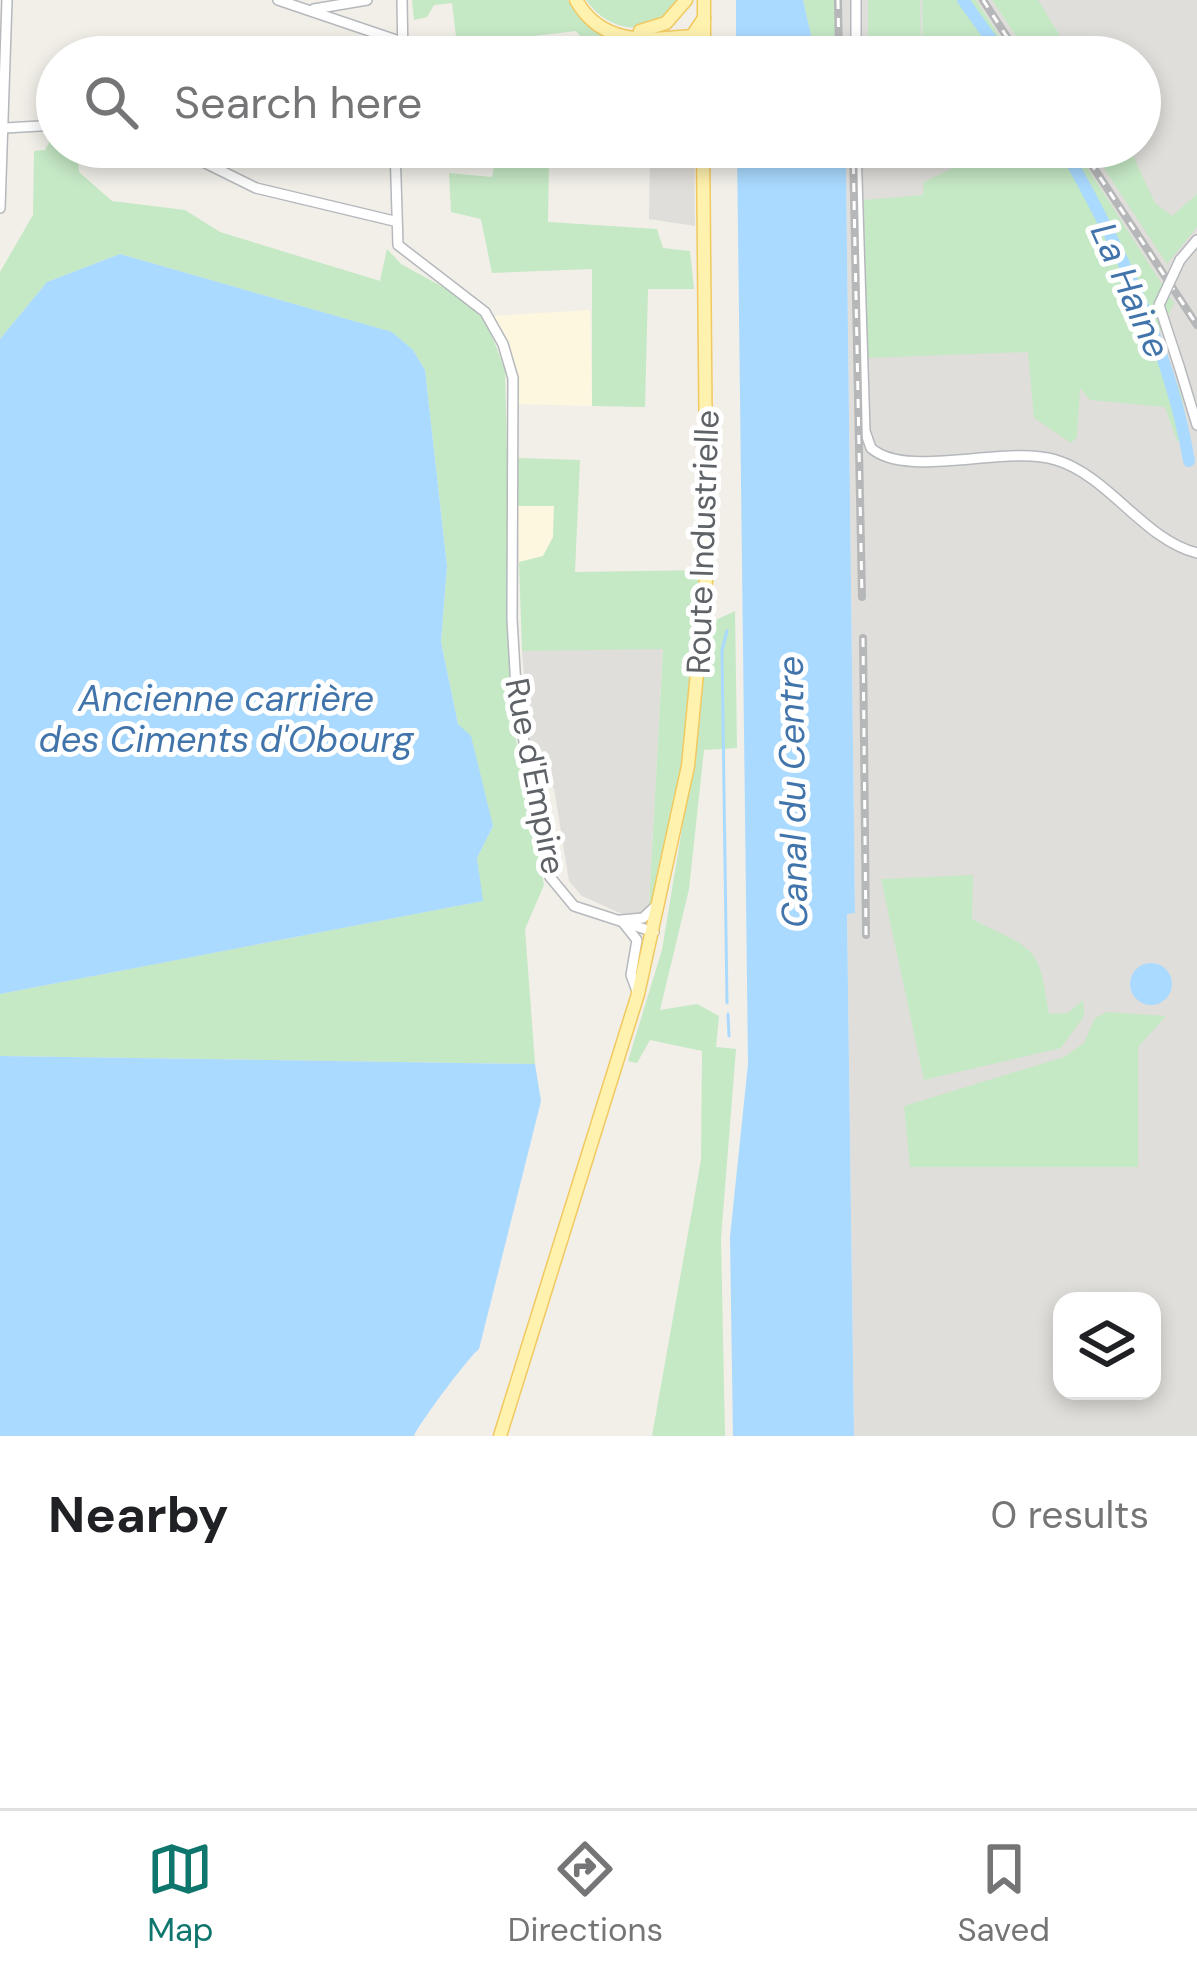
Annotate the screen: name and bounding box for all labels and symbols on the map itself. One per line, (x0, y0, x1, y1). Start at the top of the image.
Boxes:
water label: La Haine (1080, 215, 1181, 365)
street label: Route Industrielle (676, 409, 729, 675)
water label: Canal du Centre (767, 656, 818, 928)
street label: Rue d'Empire (495, 674, 576, 878)
water label: Ancienne carrière des Ciments d'Obourg (38, 675, 415, 763)

